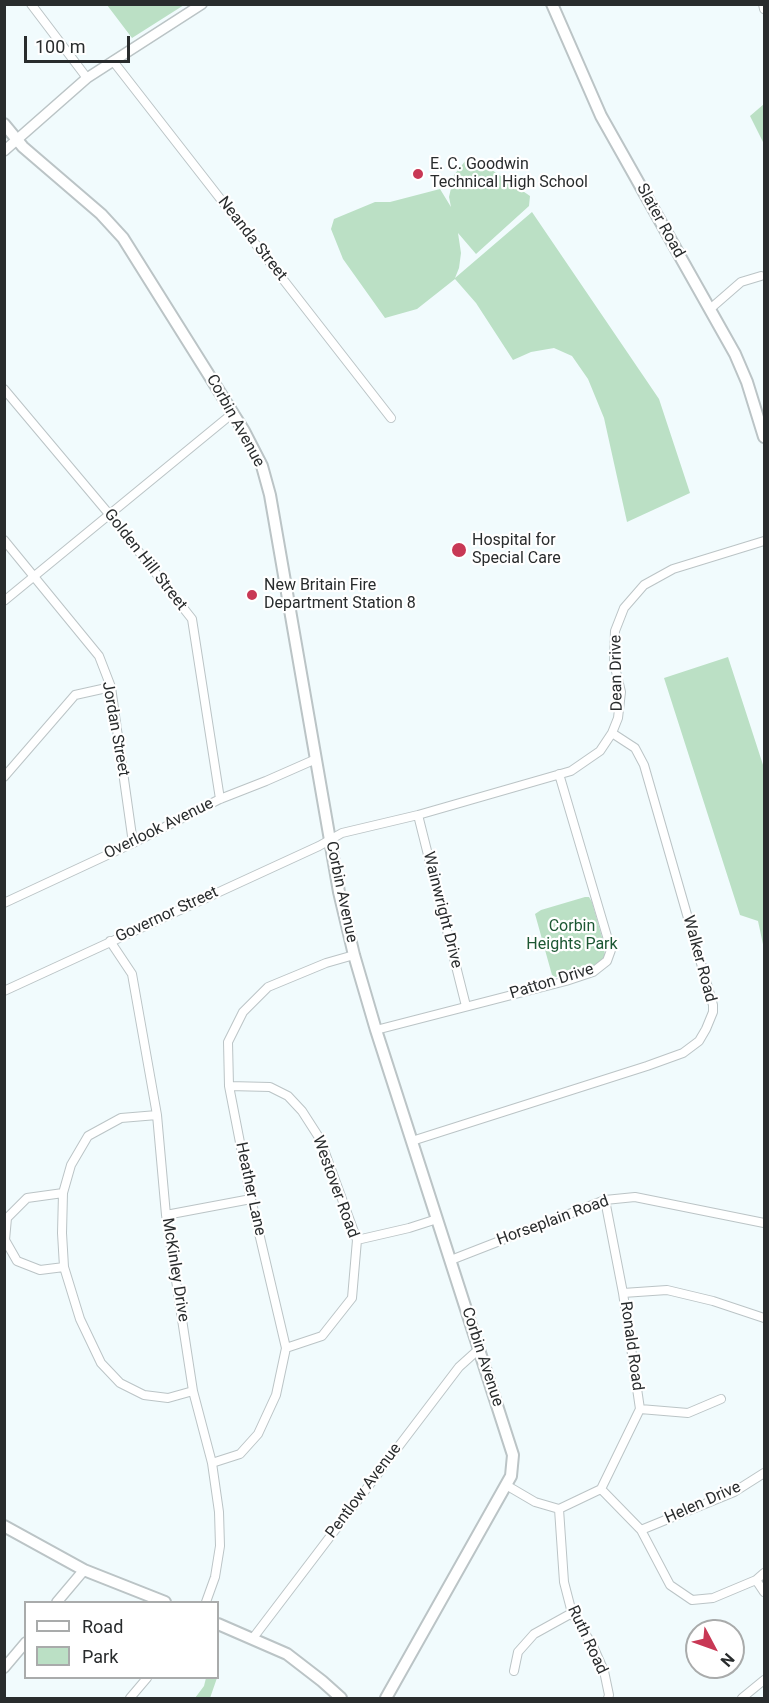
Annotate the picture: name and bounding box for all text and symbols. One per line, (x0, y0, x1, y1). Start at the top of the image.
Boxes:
scale bar (27, 24, 134, 62)
text: 100 m (35, 36, 86, 57)
place label: E. C. Goodwin Technical High School (430, 155, 588, 193)
marker: E. C. Goodwin Technical High School (411, 167, 425, 181)
street label: Slater Road (632, 181, 688, 261)
street label: Neanda Street (213, 193, 291, 285)
street label: Corbin Avenue (202, 371, 268, 471)
street label: Golden Hill Street (99, 505, 191, 615)
place label: Hospital for Special Care (472, 531, 561, 569)
marker: Hospital for Special Care (450, 541, 468, 559)
place label: New Britain Fire Department Station 8 (264, 576, 416, 614)
marker: New Britain Fire Department Station 8 (245, 588, 259, 602)
street label: Dean Drive (607, 635, 627, 711)
street label: Jordan Street (97, 680, 133, 778)
street label: Overlook Avenue (101, 794, 217, 864)
street label: Corbin Avenue (321, 840, 361, 944)
street label: Wainwright Drive (418, 850, 466, 970)
street label: Governor Street (113, 883, 221, 947)
street label: Walker Road (678, 913, 720, 1005)
park label: Corbin Heights Park (526, 917, 618, 955)
street label: Patton Drive (508, 960, 596, 1004)
street label: Westover Road (308, 1133, 362, 1241)
street label: Heather Lane (231, 1140, 269, 1238)
street label: Horseplain Road (494, 1192, 612, 1250)
street label: McKinley Drive (157, 1217, 193, 1323)
street label: Ronald Road (615, 1300, 647, 1392)
street label: Corbin Avenue (457, 1305, 507, 1409)
street label: Pentlow Avenue (322, 1440, 406, 1542)
street label: Helen Drive (662, 1478, 744, 1528)
legend (24, 1601, 219, 1679)
street label: Ruth Road (563, 1603, 611, 1677)
text: Road (82, 1616, 123, 1637)
north arrow (685, 1619, 745, 1679)
text: Park (82, 1646, 118, 1667)
text: N (717, 1649, 738, 1670)

